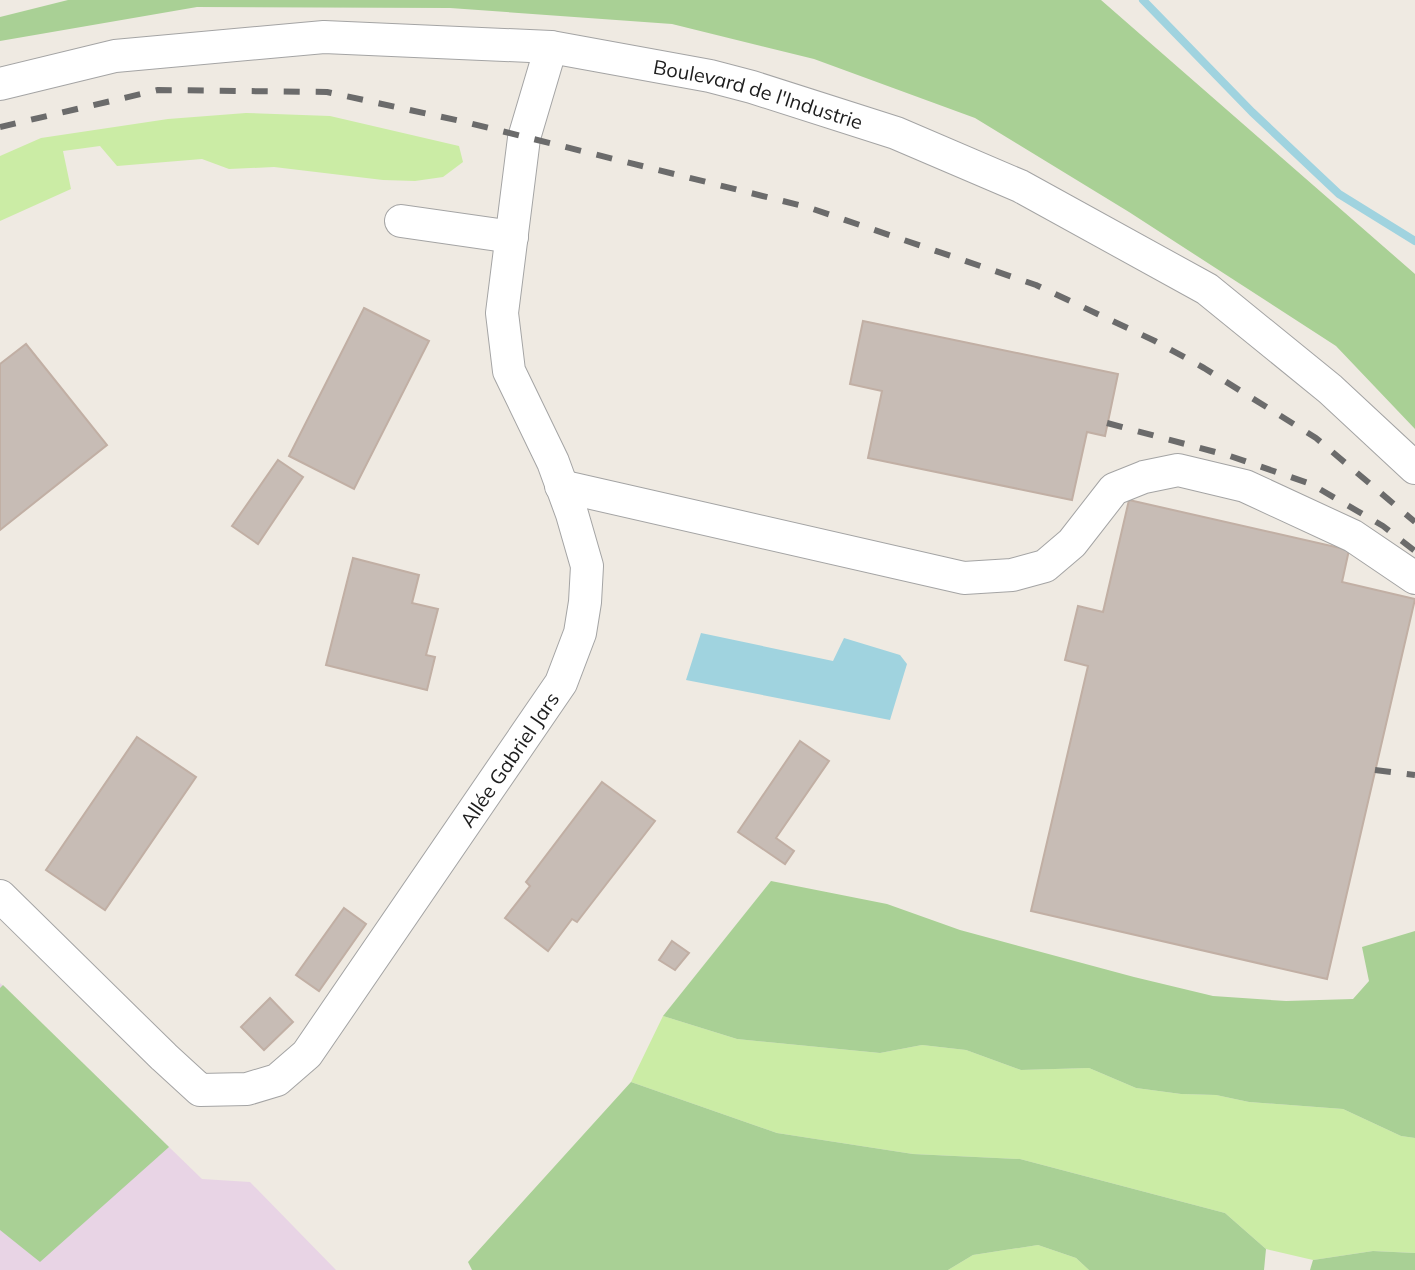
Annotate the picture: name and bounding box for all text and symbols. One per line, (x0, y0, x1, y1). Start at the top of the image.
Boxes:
street label: Boulevard de l'Industrie (651, 53, 866, 134)
street label: Allée Gabriel Jars (454, 687, 564, 832)

